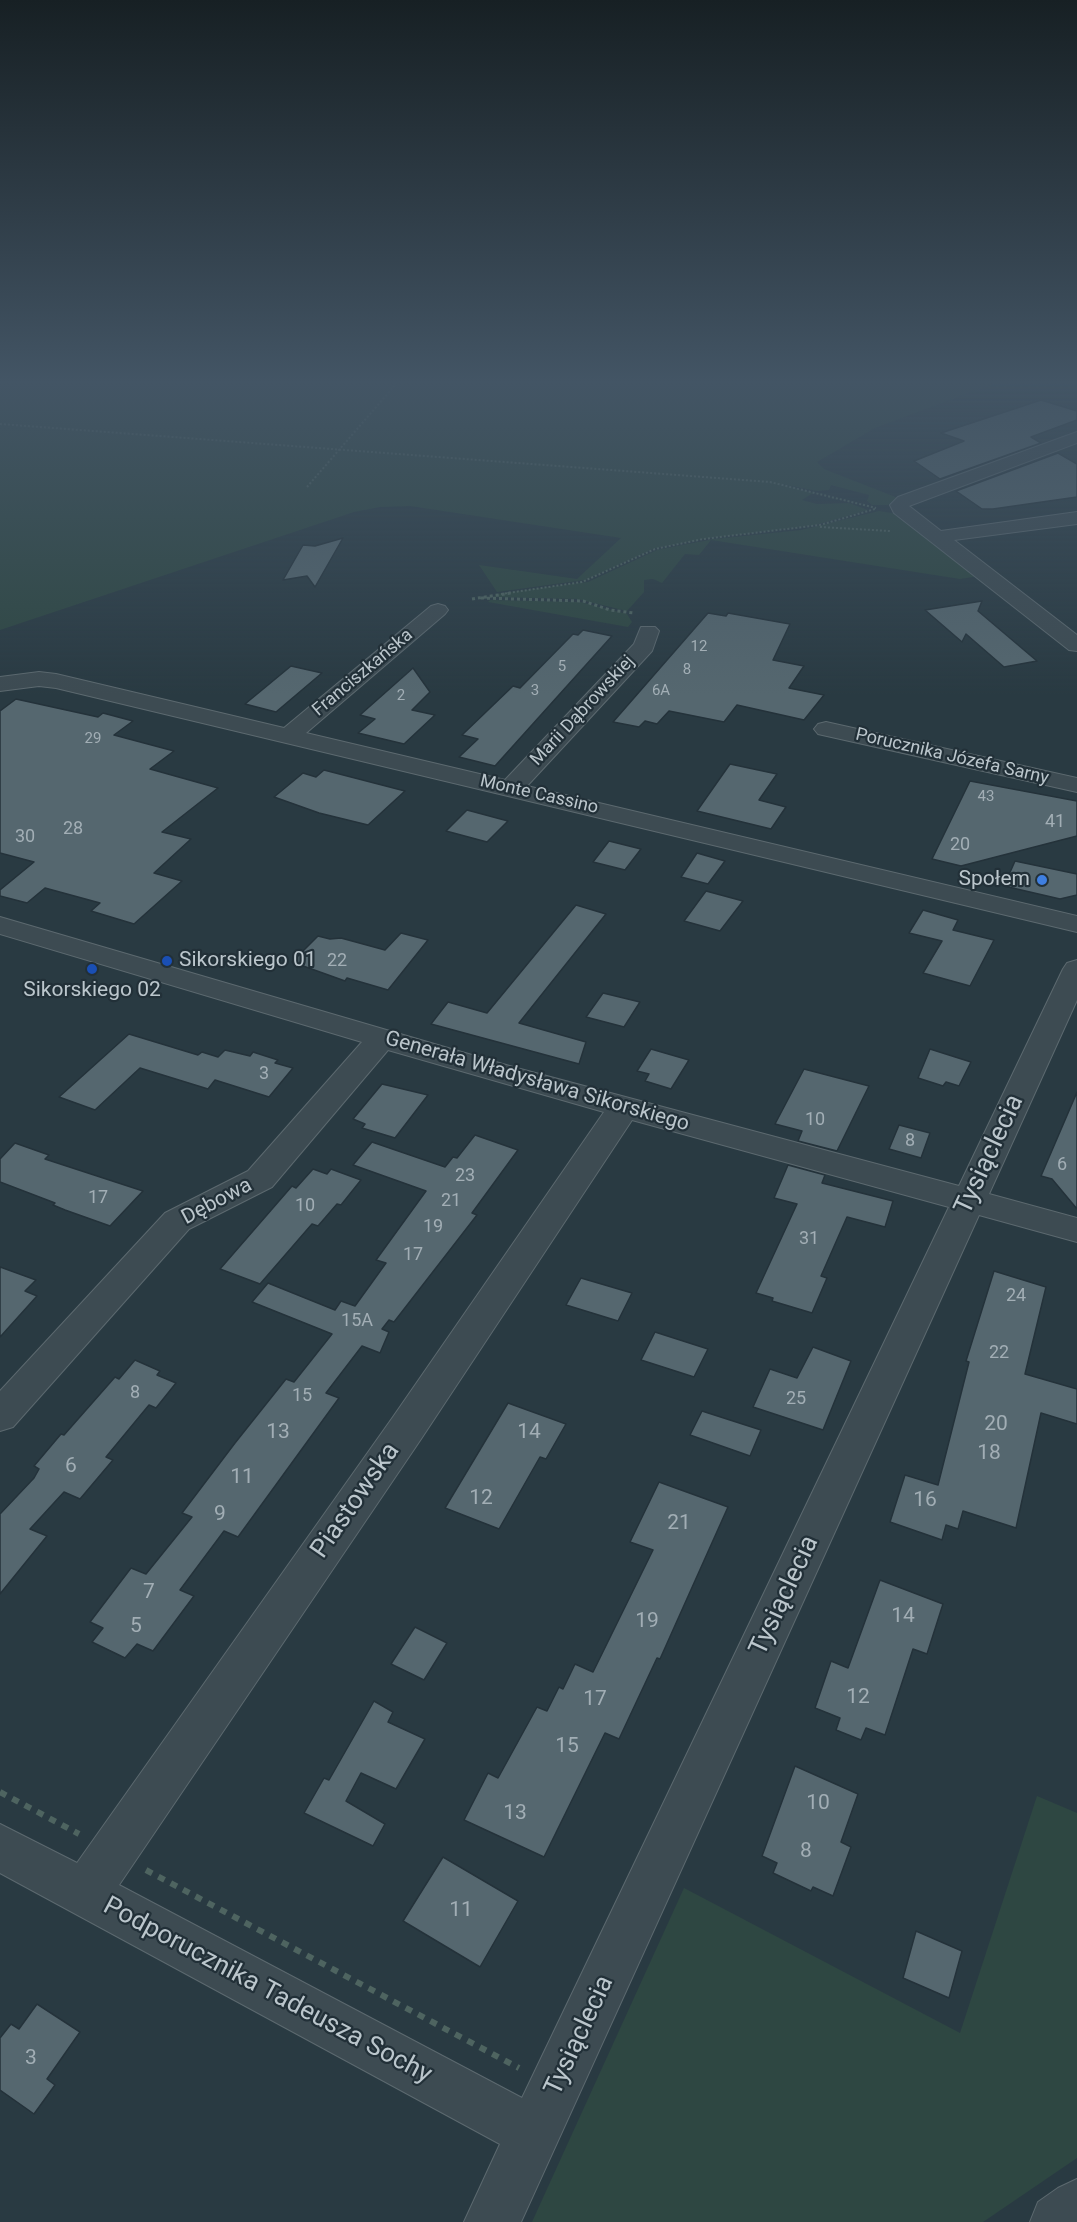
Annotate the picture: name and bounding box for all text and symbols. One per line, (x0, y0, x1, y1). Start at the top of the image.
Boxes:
street label: Franciszkańska (308, 625, 418, 721)
house number: 12 (691, 638, 707, 656)
street label: Marii Dąbrowskiej (526, 651, 640, 771)
house number: 5 (558, 658, 566, 676)
house number: 8 (683, 661, 691, 679)
house number: 3 (531, 682, 539, 700)
house number: 6A (652, 682, 670, 700)
house number: 2 (397, 687, 405, 705)
street label: Porucznika Józefa Sarny (853, 724, 1051, 790)
house number: 29 (85, 730, 101, 748)
street label: Monte Cassino (478, 771, 600, 819)
house number: 43 (978, 788, 994, 806)
house number: 41 (1045, 811, 1065, 833)
house number: 28 (63, 818, 83, 840)
house number: 30 (15, 826, 35, 848)
house number: 20 (950, 834, 970, 856)
place label: Społem (959, 867, 1030, 893)
marker: Społem (1035, 873, 1049, 887)
place label: Sikorskiego 01 (179, 948, 317, 974)
house number: 22 (327, 950, 347, 972)
marker: Sikorskiego 01 (160, 954, 174, 968)
marker: Sikorskiego 02 (85, 962, 99, 976)
place label: Sikorskiego 02 (23, 978, 161, 1004)
street label: Generała Władysława Sikorskiego (382, 1026, 692, 1138)
house number: 3 (259, 1063, 269, 1085)
street label: Tysiąclecia (949, 1090, 1031, 1220)
house number: 10 (805, 1109, 825, 1131)
house number: 8 (905, 1130, 915, 1152)
house number: 6 (1057, 1154, 1067, 1176)
house number: 23 (455, 1165, 475, 1187)
street label: Dębowa (178, 1173, 256, 1231)
house number: 17 (88, 1187, 108, 1209)
house number: 21 (441, 1190, 461, 1212)
house number: 10 (295, 1195, 315, 1217)
house number: 19 (423, 1216, 443, 1238)
house number: 31 (799, 1228, 819, 1250)
house number: 17 (403, 1244, 423, 1266)
house number: 24 (1006, 1285, 1026, 1307)
house number: 15A (341, 1310, 373, 1332)
house number: 22 (989, 1342, 1009, 1364)
house number: 8 (130, 1382, 140, 1404)
house number: 15 (292, 1385, 312, 1407)
house number: 25 (786, 1388, 806, 1410)
house number: 20 (984, 1412, 1008, 1438)
house number: 13 (266, 1420, 290, 1446)
house number: 14 (517, 1420, 541, 1446)
street label: Piastowska (305, 1437, 407, 1565)
house number: 18 (977, 1441, 1001, 1467)
house number: 6 (65, 1454, 77, 1480)
house number: 11 (230, 1465, 254, 1491)
house number: 12 (469, 1486, 493, 1512)
house number: 16 (913, 1488, 937, 1514)
house number: 9 (214, 1502, 226, 1528)
house number: 21 (667, 1511, 691, 1537)
street label: Tysiąclecia (744, 1531, 826, 1661)
house number: 7 (143, 1580, 155, 1606)
house number: 14 (891, 1604, 915, 1630)
house number: 19 (635, 1609, 659, 1635)
house number: 5 (130, 1614, 142, 1640)
house number: 12 (846, 1685, 870, 1711)
house number: 17 (583, 1687, 607, 1713)
house number: 15 (555, 1734, 579, 1760)
house number: 10 (806, 1791, 830, 1817)
house number: 13 (503, 1801, 527, 1827)
house number: 8 (800, 1839, 812, 1865)
street label: Podporucznika Tadeusza Sochy (97, 1891, 437, 2091)
house number: 11 (449, 1898, 473, 1924)
street label: Tysiąclecia (539, 1971, 621, 2101)
house number: 3 (25, 2046, 37, 2072)

